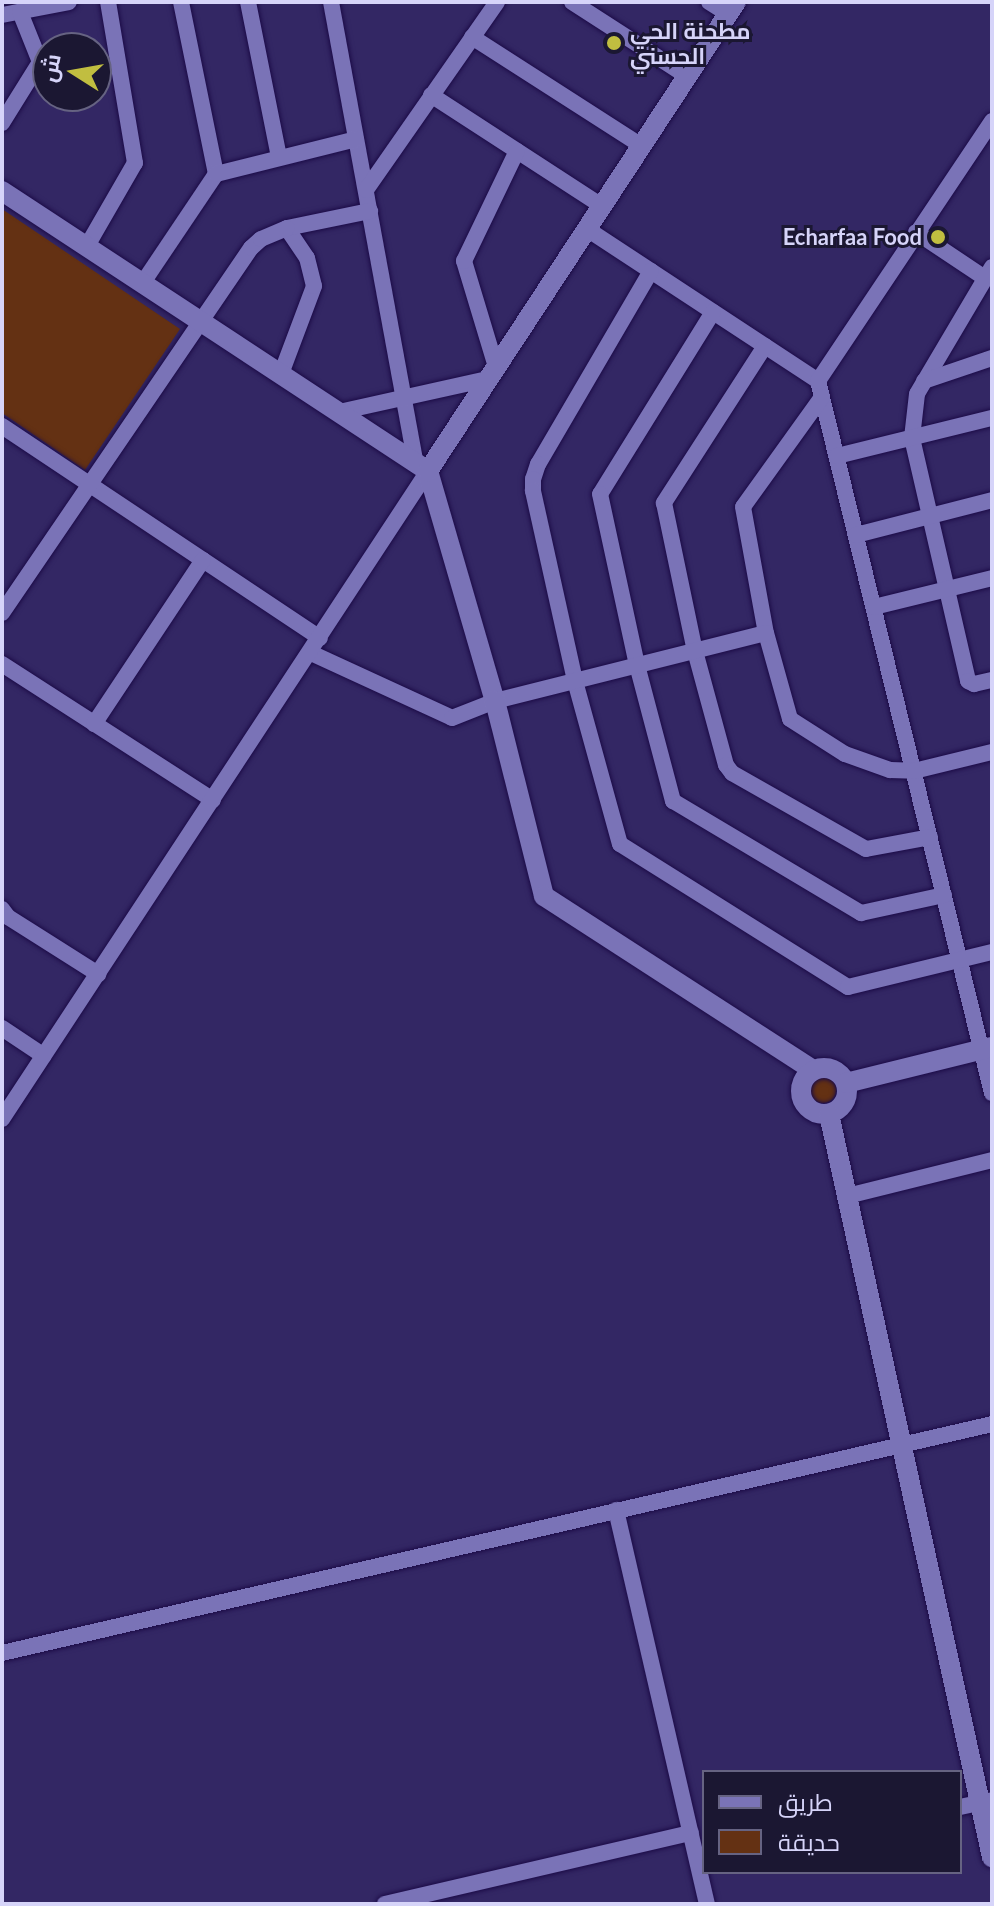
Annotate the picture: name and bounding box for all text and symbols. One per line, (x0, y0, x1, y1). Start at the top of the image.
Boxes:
place label: مطحنة الحي الحسني (630, 17, 751, 68)
north arrow (32, 32, 112, 112)
marker: مطحنة الحي الحسني (605, 34, 623, 52)
text: ش (34, 51, 66, 84)
place label: Echarfaa Food (783, 224, 922, 250)
marker: Echarfaa Food (929, 228, 947, 246)
legend (702, 1770, 962, 1874)
text: طريق (778, 1787, 833, 1816)
text: حديقة (778, 1827, 840, 1856)

